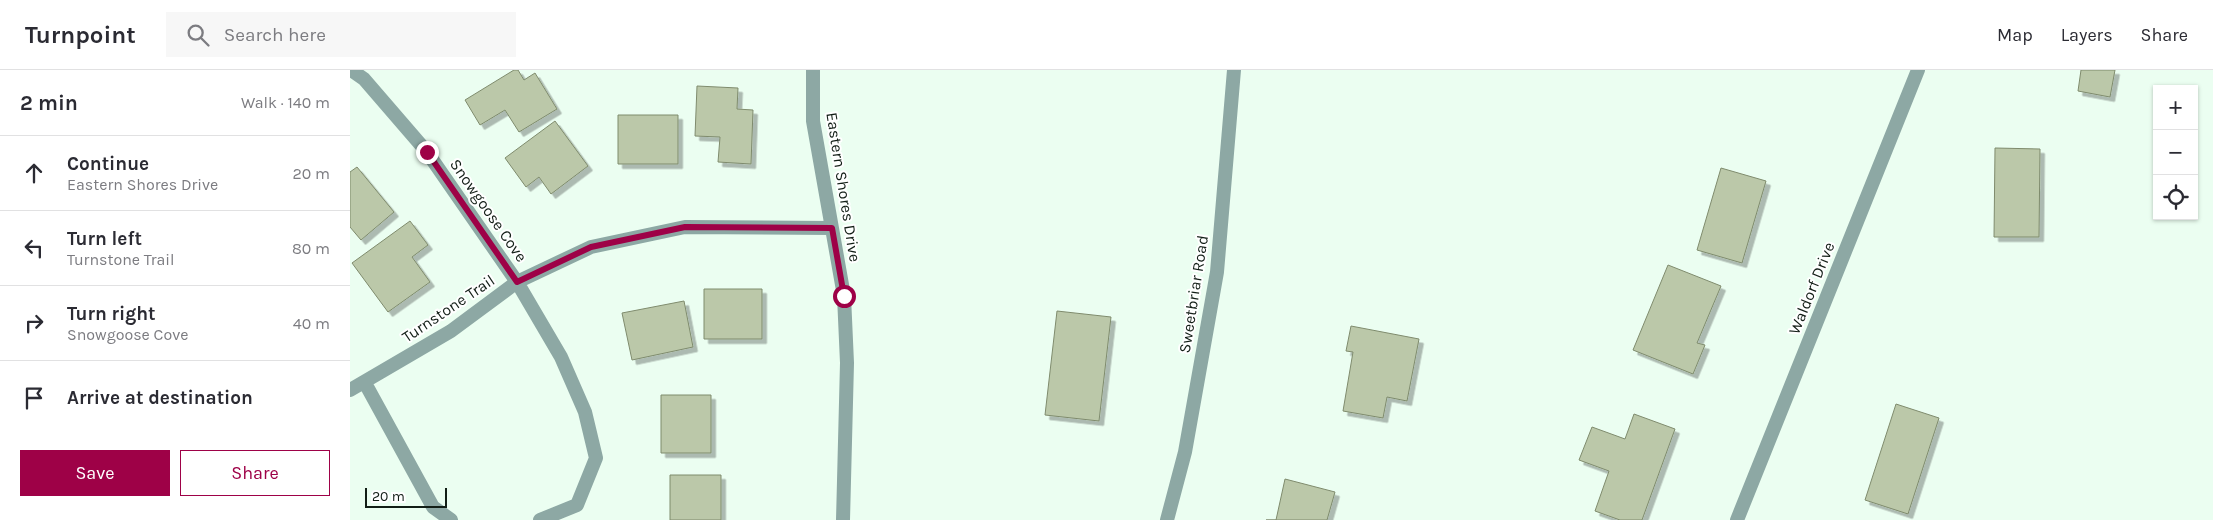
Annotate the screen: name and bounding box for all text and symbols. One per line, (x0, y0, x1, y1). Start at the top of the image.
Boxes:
search box (166, 12, 516, 57)
text: Turnpoint (25, 21, 136, 49)
icon: search (184, 21, 212, 49)
text: Search here (224, 24, 326, 46)
text: Map (1997, 24, 2033, 46)
text: Layers (2061, 24, 2113, 46)
text: Share (2141, 24, 2188, 46)
map controls (2153, 85, 2198, 220)
button: + (2153, 85, 2198, 130)
text: 2 min (20, 91, 78, 115)
text: Walk · 140 m (241, 93, 330, 112)
street label: Eastern Shores Drive (822, 111, 865, 263)
button: − (2153, 130, 2198, 175)
route end (416, 141, 439, 164)
text: Continue (67, 153, 149, 175)
street label: Snowgoose Cove (446, 155, 531, 265)
icon: ahead (20, 159, 48, 187)
text: 20 m (292, 164, 330, 183)
text: Eastern Shores Drive (67, 175, 218, 194)
button: locate (2153, 175, 2198, 220)
text: Turn left (67, 228, 142, 250)
icon: left (20, 234, 48, 262)
street label: Sweetbriar Road (1175, 234, 1212, 354)
text: 80 m (292, 239, 330, 258)
street label: Waldorf Drive (1784, 239, 1839, 337)
text: Turnstone Trail (67, 250, 175, 269)
street label: Turnstone Trail (398, 270, 498, 346)
route start (833, 285, 856, 308)
text: Turn right (67, 303, 156, 325)
icon: right (20, 309, 48, 337)
text: 40 m (293, 314, 330, 333)
text: Snowgoose Cove (67, 325, 188, 344)
icon: arrive (20, 384, 48, 412)
text: Arrive at destination (67, 387, 253, 409)
button: Save (20, 450, 170, 496)
button: Share (180, 450, 330, 496)
scale bar (365, 485, 448, 508)
text: 20 m (372, 488, 405, 505)

